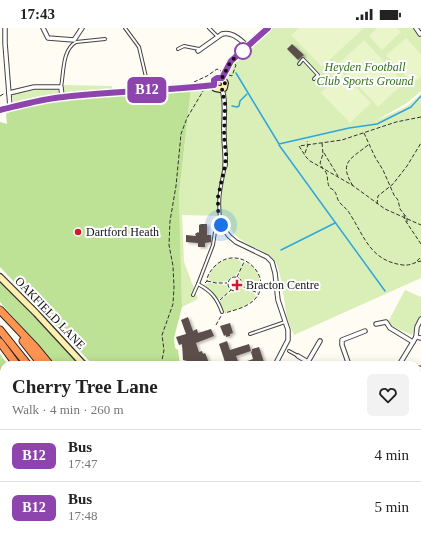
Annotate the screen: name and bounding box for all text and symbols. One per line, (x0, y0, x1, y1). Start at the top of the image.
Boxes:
text: 17:43 (20, 6, 55, 22)
unlabelled marker (234, 42, 252, 60)
park label: Heyden Football Club Sports Ground (317, 60, 414, 88)
line badge: B12 (124, 77, 170, 103)
text: B12 (135, 82, 159, 97)
your location (211, 215, 231, 235)
place label: Dartford Heath (86, 225, 159, 239)
marker: Dartford Heath (73, 227, 83, 237)
street label: OAKFIELD LANE (12, 274, 88, 352)
place label: Bracton Centre (246, 278, 319, 292)
marker: Bracton Centre (231, 279, 243, 291)
button: heart (367, 374, 409, 416)
text: Cherry Tree Lane (12, 376, 158, 397)
text: Walk · 4 min · 260 m (12, 402, 124, 417)
text: Bus (68, 439, 92, 455)
text: 4 min (374, 447, 409, 463)
text: B12 (22, 448, 46, 463)
text: 17:47 (68, 456, 98, 471)
text: Bus (68, 491, 92, 507)
text: 5 min (374, 499, 409, 515)
text: B12 (22, 500, 46, 515)
text: 17:48 (68, 508, 98, 523)

